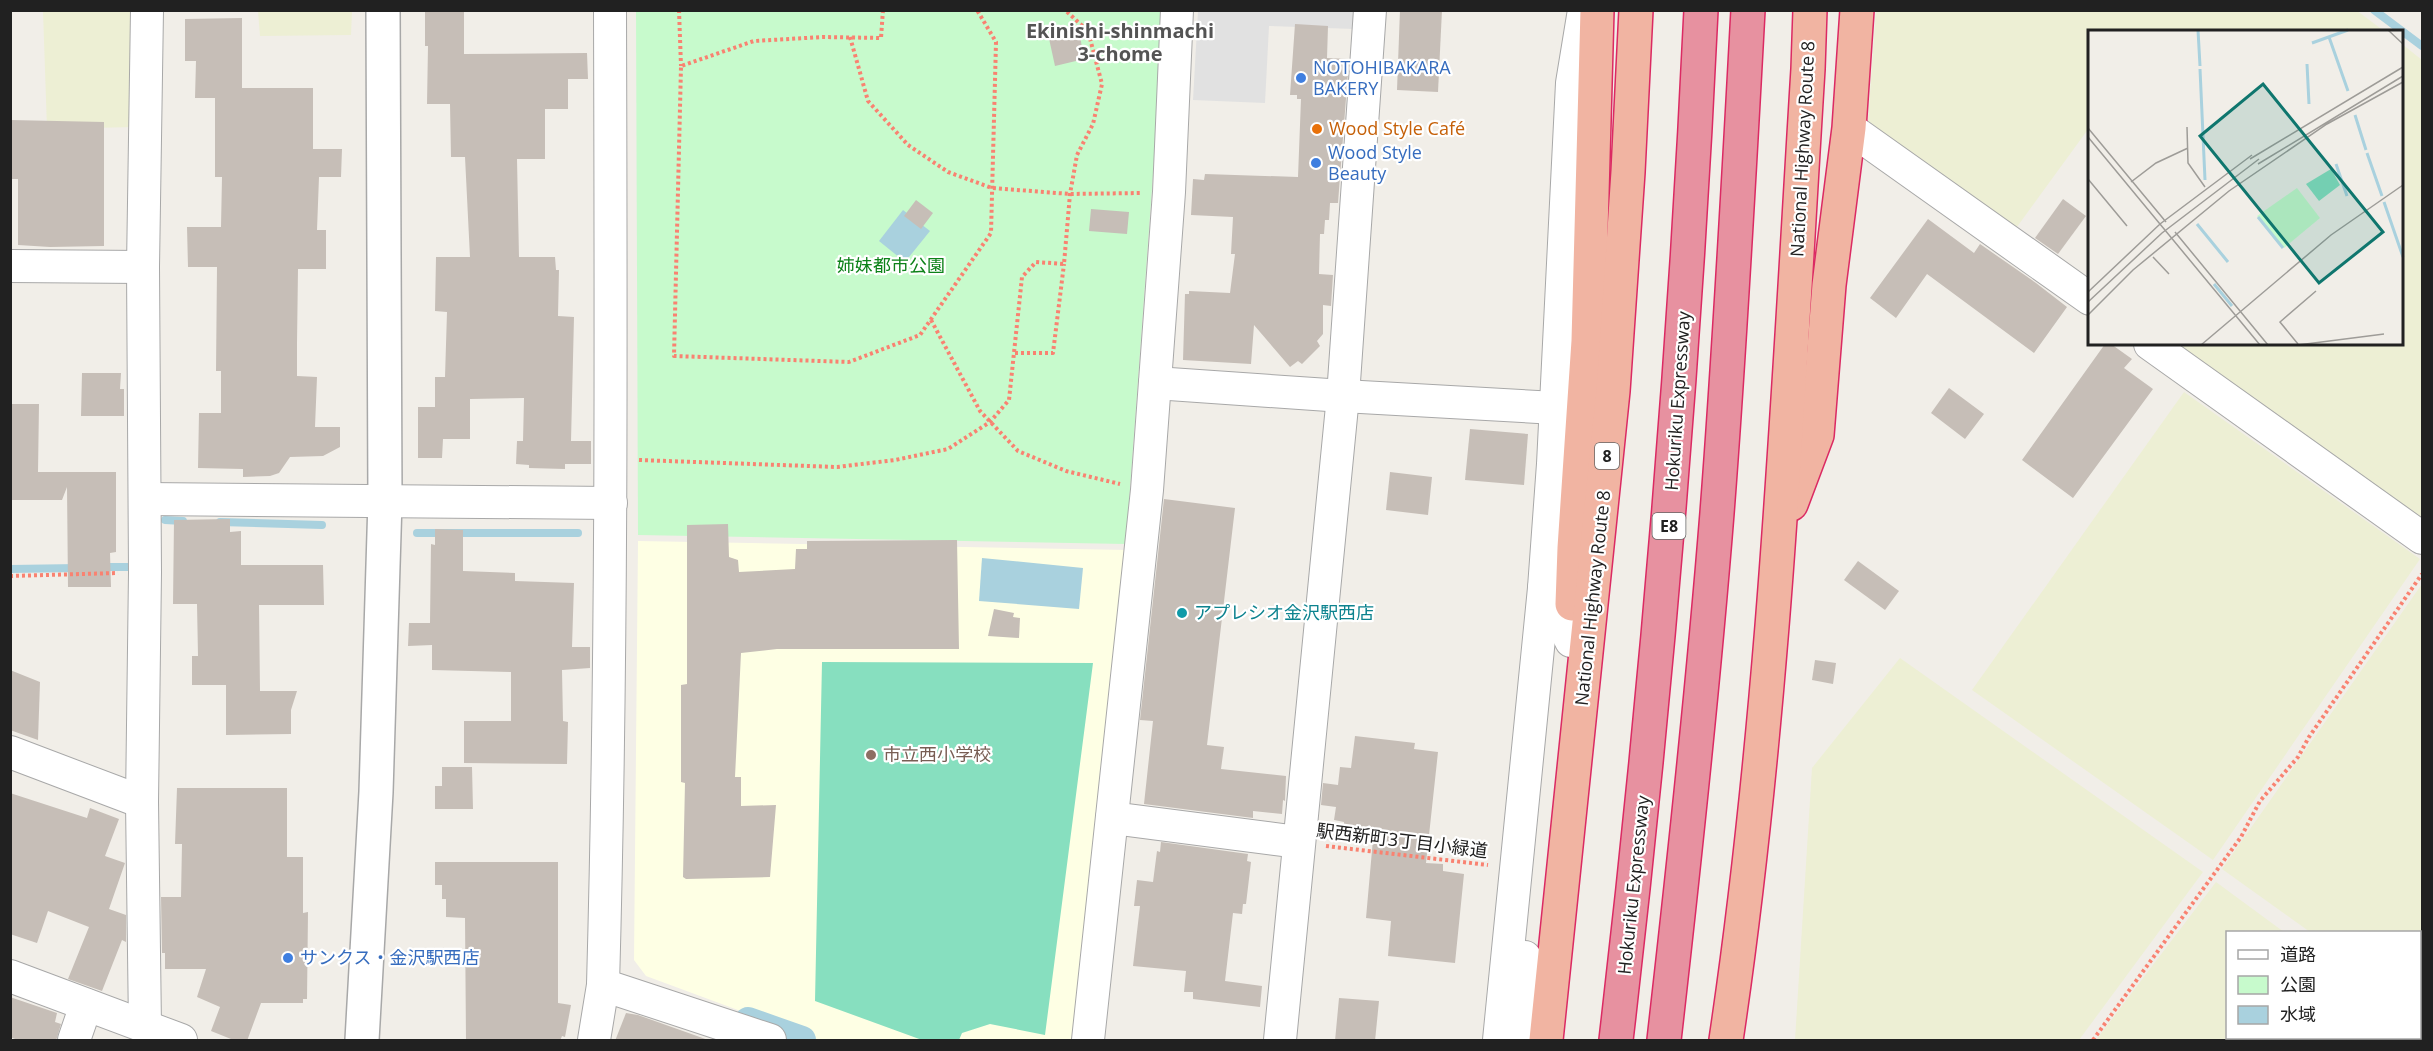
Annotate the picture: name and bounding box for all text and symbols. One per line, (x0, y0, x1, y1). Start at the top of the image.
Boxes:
district label: Ekinishi-shinmachi 3-chome (1026, 17, 1214, 67)
inset map (2088, 30, 2403, 345)
street label: National Highway Route 8 (1784, 40, 1820, 258)
place label: NOTOHIBAKARA BAKERY (1313, 55, 1451, 100)
marker: NOTOHIBAKARA BAKERY (1294, 71, 1308, 85)
place label: Wood Style Café (1329, 116, 1465, 140)
marker: Wood Style Café (1310, 122, 1324, 136)
place label: Wood Style Beauty (1328, 140, 1422, 185)
marker: Wood Style Beauty (1309, 156, 1323, 170)
park label: 姉妹都市公園 (837, 253, 945, 277)
street label: Hokuriku Expressway (1659, 309, 1695, 491)
road number: 8 (1595, 443, 1619, 469)
street label: National Highway Route 8 (1569, 489, 1615, 707)
road number: E8 (1652, 513, 1686, 539)
place label: アプレシオ金沢駅西店 (1194, 600, 1374, 624)
marker: アプレシオ金沢駅西店 (1175, 606, 1189, 620)
place label: 市立西小学校 (883, 742, 991, 766)
marker: 市立西小学校 (864, 748, 878, 762)
street label: Hokuriku Expressway (1612, 793, 1654, 976)
street label: 駅西新町3丁目小緑道 (1315, 818, 1489, 862)
legend (2226, 931, 2421, 1039)
text: 道路 (2280, 942, 2316, 966)
place label: サンクス・金沢駅西店 (300, 945, 479, 969)
marker: サンクス・金沢駅西店 (281, 951, 295, 965)
text: 公園 (2280, 972, 2316, 996)
text: 水域 (2280, 1002, 2316, 1026)

